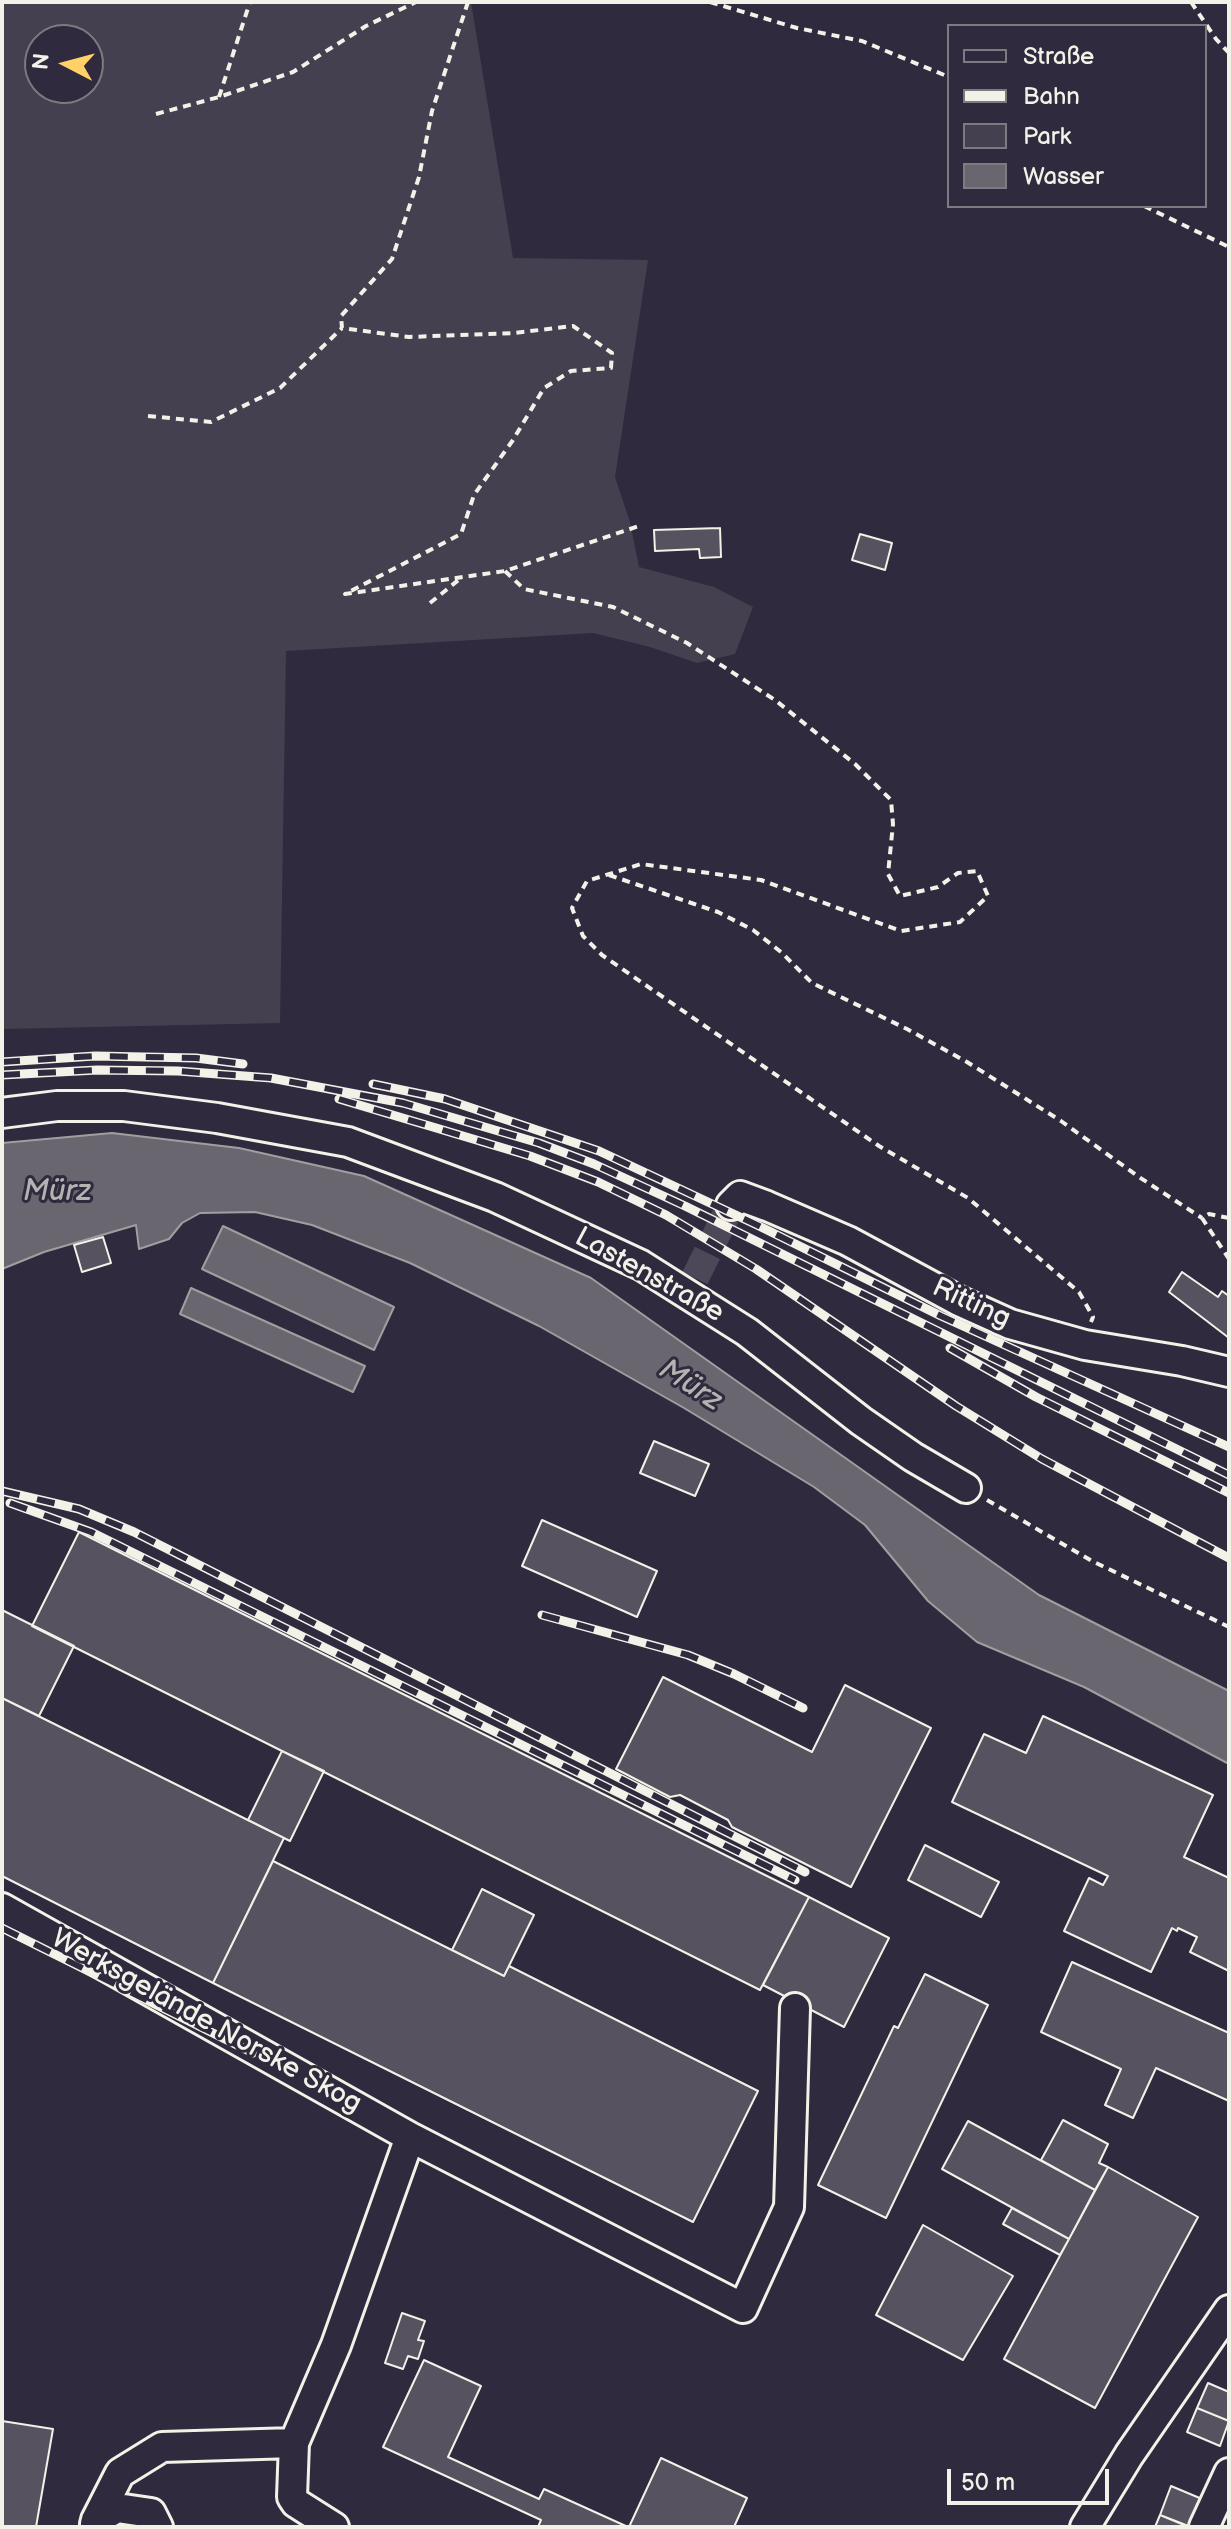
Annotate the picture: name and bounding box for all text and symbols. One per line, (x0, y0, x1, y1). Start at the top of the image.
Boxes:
north arrow (24, 24, 104, 104)
legend (947, 24, 1207, 208)
text: Straße (1023, 42, 1094, 71)
text: N (27, 52, 56, 71)
text: Bahn (1023, 82, 1080, 111)
text: Park (1023, 122, 1071, 151)
text: Wasser (1023, 162, 1104, 191)
water label: Mürz (23, 1174, 91, 1210)
street label: Lastenstraße (569, 1221, 729, 1331)
street label: Ritting (927, 1271, 1015, 1337)
water label: Mürz (652, 1352, 728, 1420)
street label: Werksgelände Norske Skog (45, 1923, 367, 2121)
scale bar (951, 2453, 1113, 2503)
text: 50 m (961, 2468, 1015, 2497)

